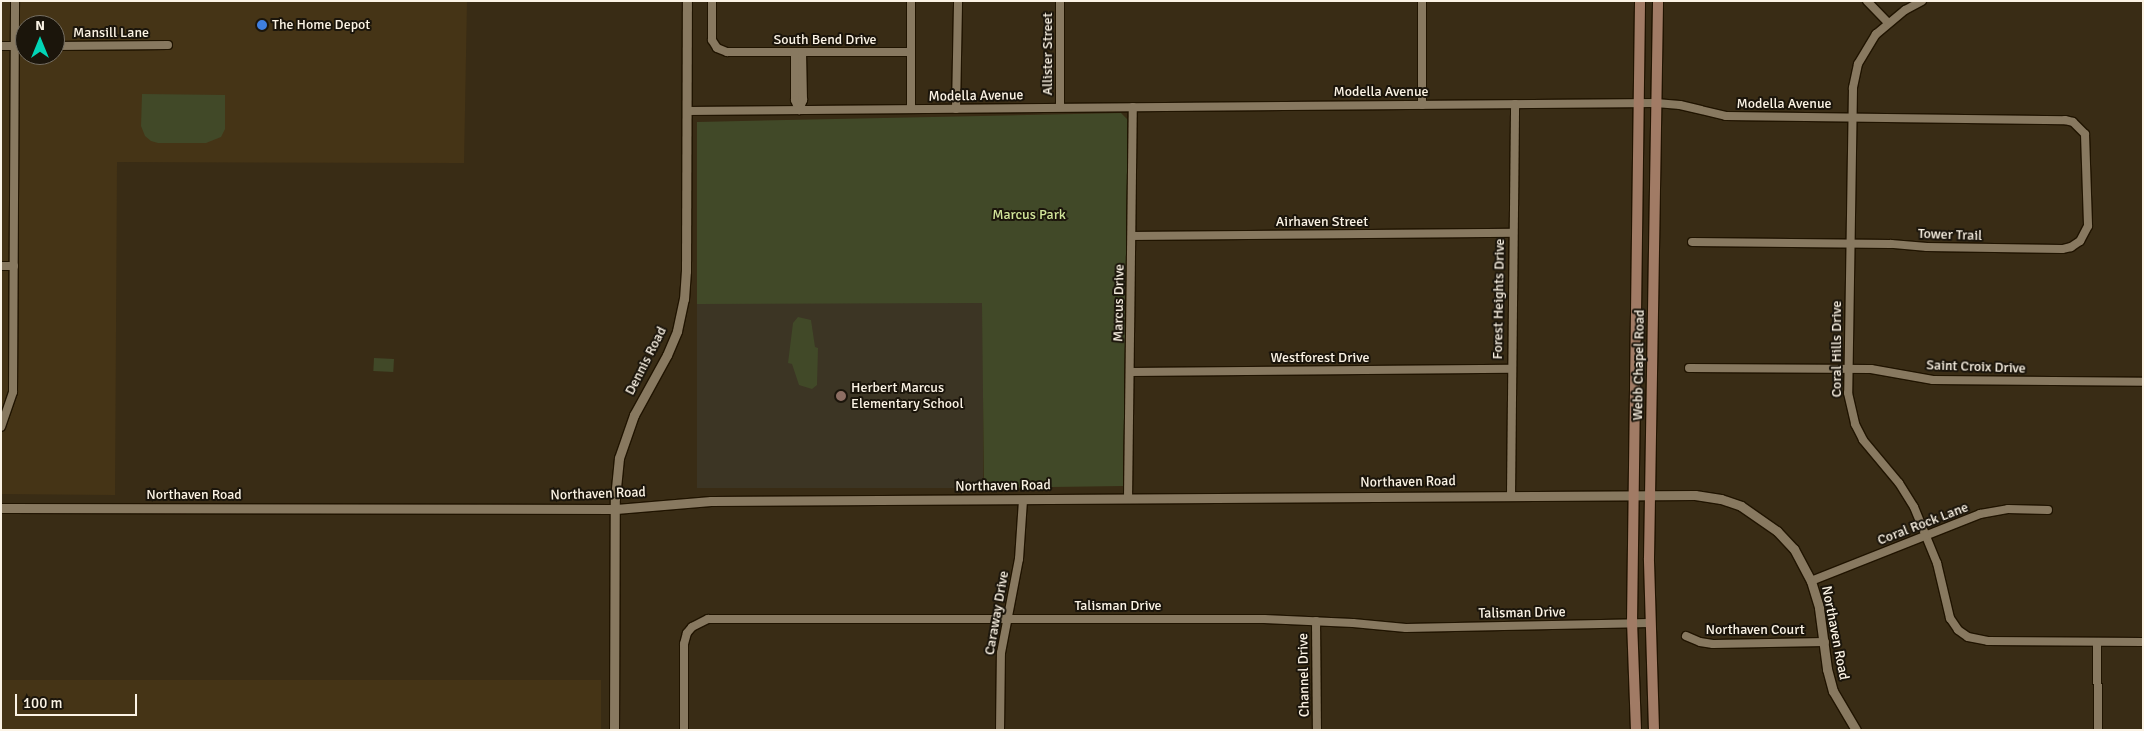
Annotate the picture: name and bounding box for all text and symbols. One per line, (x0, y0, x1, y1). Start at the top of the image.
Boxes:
street label: Allister Street (1040, 13, 1056, 95)
north arrow (15, 15, 65, 65)
text: N (35, 17, 45, 34)
place label: The Home Depot (272, 17, 370, 33)
marker: The Home Depot (256, 19, 268, 31)
street label: Mansill Lane (73, 25, 149, 41)
street label: South Bend Drive (773, 32, 877, 48)
street label: Modella Avenue (1333, 84, 1429, 100)
street label: Modella Avenue (928, 87, 1024, 105)
street label: Modella Avenue (1736, 96, 1832, 112)
park label: Marcus Park (992, 207, 1066, 223)
street label: Airhaven Street (1276, 214, 1368, 230)
street label: Tower Trail (1918, 225, 1982, 245)
street label: Forest Heights Drive (1490, 238, 1508, 360)
street label: Marcus Drive (1110, 264, 1128, 342)
street label: Coral Hills Drive (1829, 301, 1845, 397)
street label: Webb Chapel Road (1630, 309, 1648, 421)
street label: Dennis Road (622, 324, 670, 398)
street label: Westforest Drive (1271, 350, 1369, 366)
street label: Saint Croix Drive (1926, 357, 2026, 377)
place label: Herbert Marcus Elementary School (851, 380, 964, 412)
marker: Herbert Marcus Elementary School (835, 390, 847, 402)
street label: Northaven Road (1360, 473, 1456, 491)
street label: Northaven Road (955, 477, 1051, 495)
street label: Northaven Road (550, 484, 646, 504)
street label: Northaven Road (146, 487, 242, 503)
street label: Coral Rock Lane (1875, 499, 1971, 549)
street label: Caraway Drive (981, 570, 1013, 656)
street label: Northaven Road (1818, 585, 1852, 681)
street label: Talisman Drive (1074, 598, 1162, 614)
street label: Talisman Drive (1478, 604, 1566, 622)
street label: Northaven Court (1705, 622, 1805, 638)
street label: Channel Drive (1295, 633, 1313, 717)
scale bar (18, 684, 140, 716)
text: 100 m (23, 694, 63, 712)

